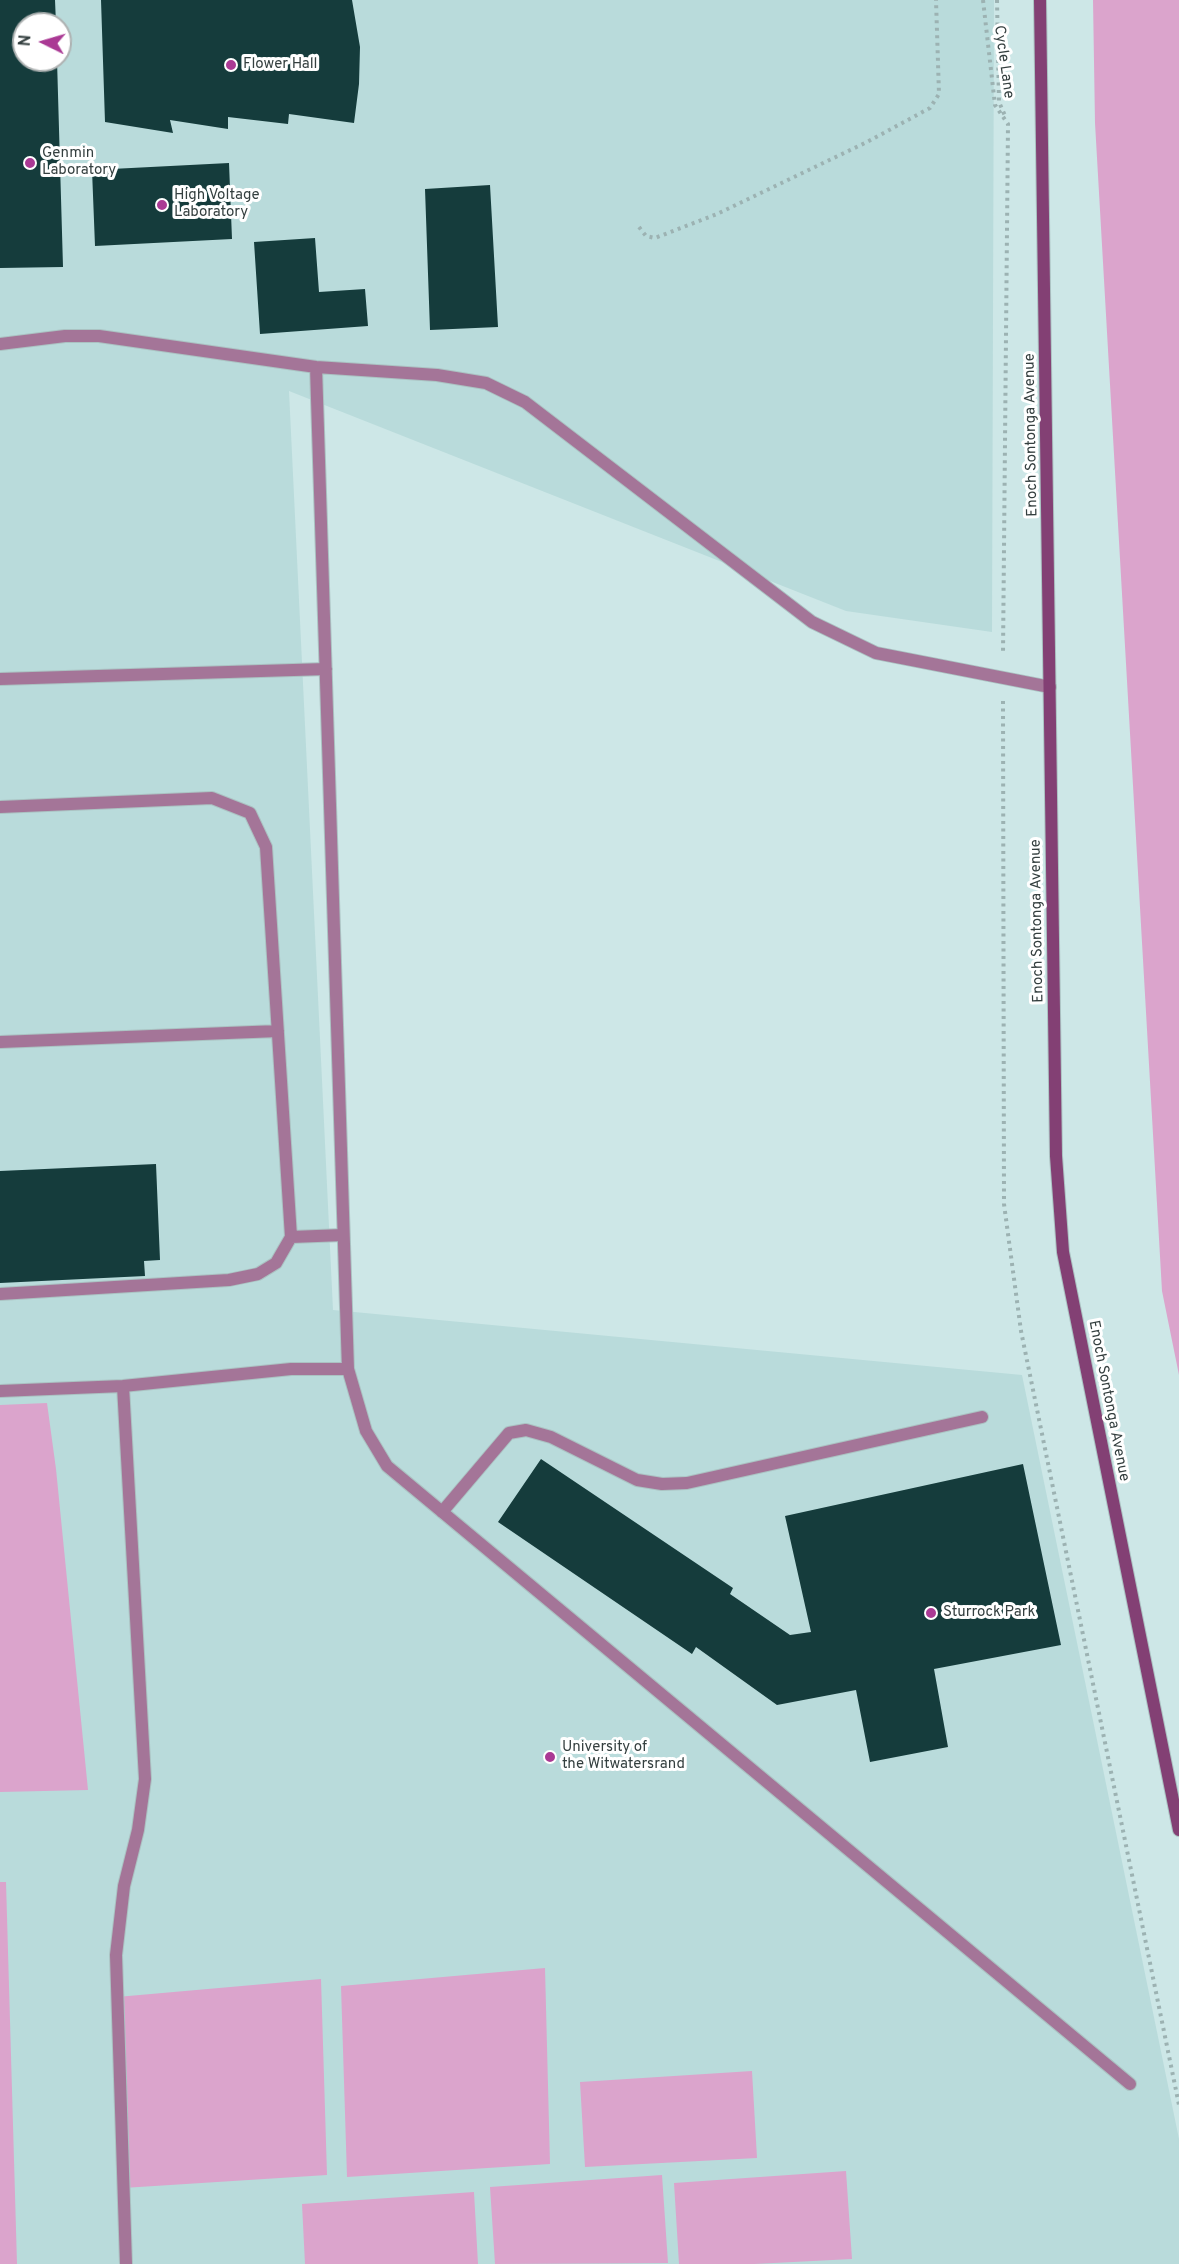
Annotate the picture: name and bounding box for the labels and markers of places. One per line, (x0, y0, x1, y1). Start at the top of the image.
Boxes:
place label: Flower Hall (243, 56, 318, 74)
marker: Flower Hall (224, 58, 238, 72)
place label: Genmin Laboratory (42, 145, 116, 180)
marker: Genmin Laboratory (23, 156, 37, 170)
place label: High Voltage Laboratory (174, 187, 259, 222)
marker: High Voltage Laboratory (155, 198, 169, 212)
place label: Sturrock Park (943, 1604, 1035, 1622)
marker: Sturrock Park (924, 1606, 938, 1620)
place label: University of the Witwatersrand (562, 1739, 685, 1774)
marker: University of the Witwatersrand (543, 1750, 557, 1764)

